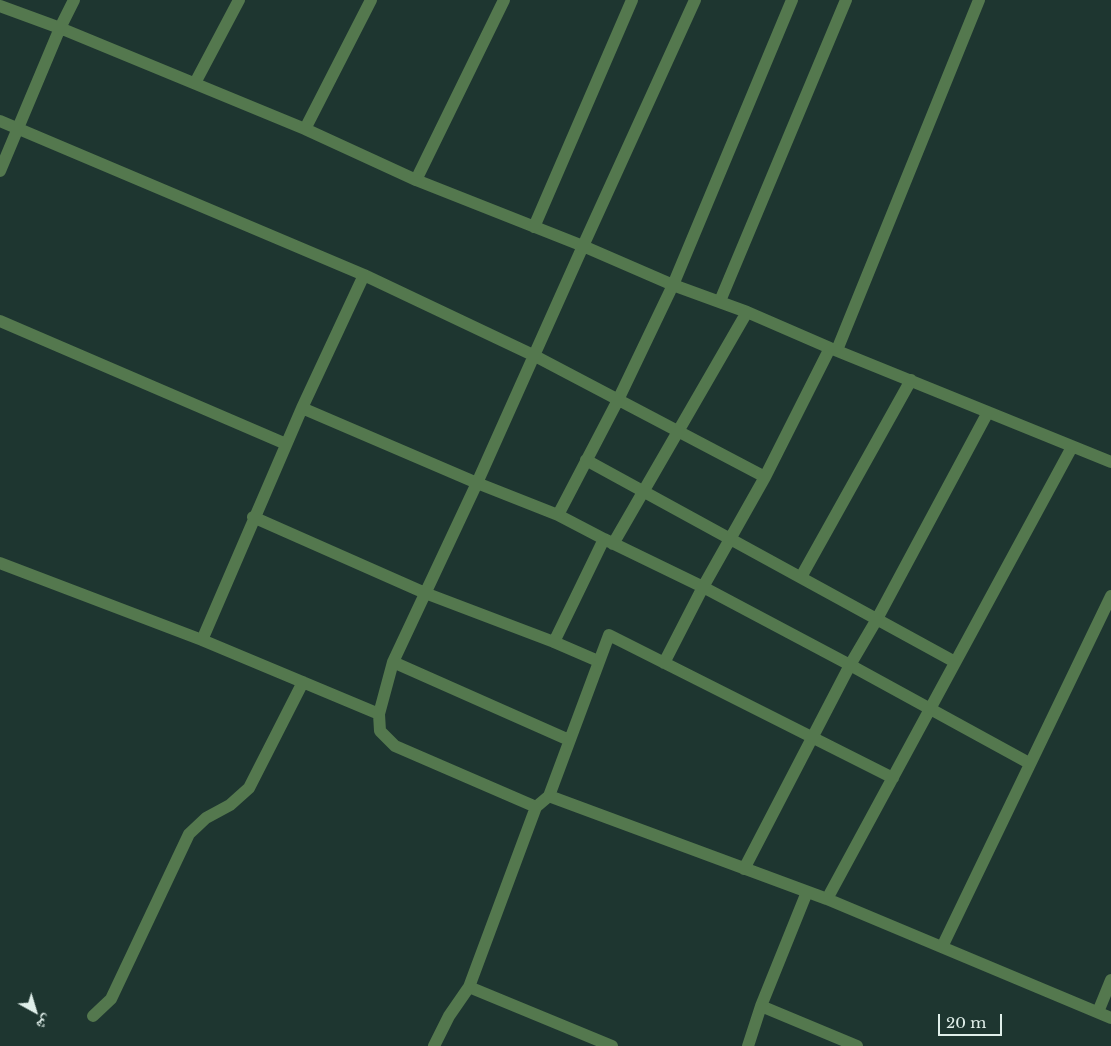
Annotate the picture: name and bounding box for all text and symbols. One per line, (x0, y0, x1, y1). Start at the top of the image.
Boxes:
north arrow (10, 986, 60, 1036)
scale bar (941, 1004, 1005, 1036)
text: ش (33, 1011, 56, 1034)
text: 20 m (946, 1013, 986, 1032)

